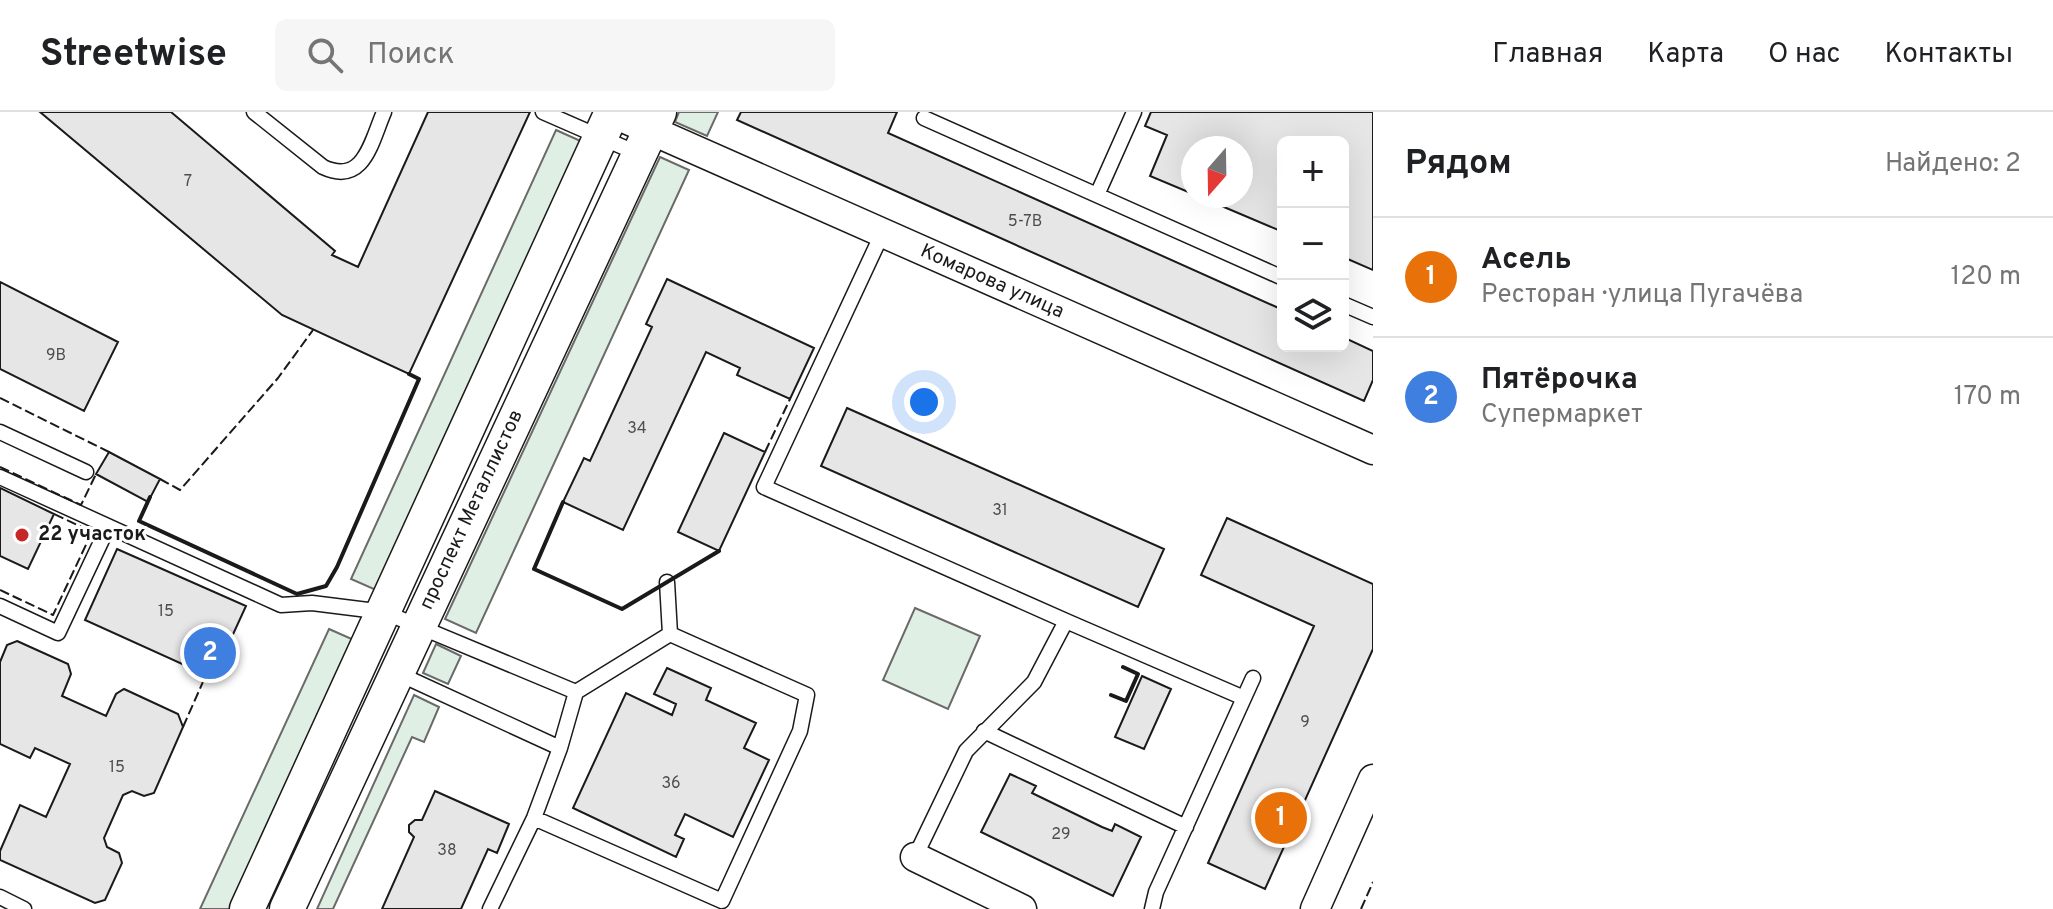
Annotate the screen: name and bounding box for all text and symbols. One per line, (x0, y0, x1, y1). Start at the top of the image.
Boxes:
search box (275, 19, 835, 91)
text: Streetwise (40, 31, 227, 80)
icon: search (303, 33, 347, 77)
text: Поиск (367, 37, 455, 74)
text: Главная (1492, 37, 1603, 73)
text: Карта (1647, 37, 1724, 73)
text: О нас (1768, 37, 1841, 73)
text: Контакты (1885, 37, 2013, 73)
north arrow (1181, 136, 1253, 208)
map controls (1277, 136, 1349, 352)
button: + (1277, 136, 1349, 208)
text: Рядом (1405, 143, 1512, 186)
text: Найдено: 2 (1885, 148, 2021, 181)
house number: 7 (184, 172, 192, 192)
button: − (1277, 208, 1349, 280)
house number: 5-7В (1008, 212, 1042, 232)
street label: Комарова улица (916, 239, 1068, 325)
text: Асель (1481, 242, 1571, 279)
text: 1 (1426, 261, 1436, 294)
text: 120 m (1951, 261, 2021, 294)
text: Ресторан · улица Пугачёва (1481, 279, 1803, 312)
button: layers (1277, 280, 1349, 352)
house number: 9В (46, 346, 66, 366)
text: Пятёрочка (1481, 362, 1638, 399)
text: 2 (1423, 381, 1439, 414)
text: 170 m (1954, 381, 2021, 414)
your location (904, 382, 944, 422)
text: Супермаркет (1481, 399, 1643, 432)
street label: проспект Металлистов (414, 406, 530, 614)
house number: 34 (627, 419, 647, 439)
house number: 31 (992, 501, 1008, 521)
place label: 22 участок (38, 522, 146, 548)
marker: 22 участок (13, 526, 31, 544)
house number: 15 (158, 602, 174, 622)
pin: 2 (184, 623, 236, 683)
house number: 9 (1300, 713, 1310, 733)
house number: 15 (109, 758, 125, 778)
house number: 36 (661, 774, 681, 794)
pin: 1 (1255, 788, 1307, 848)
house number: 29 (1051, 825, 1071, 845)
house number: 38 (437, 841, 457, 861)

